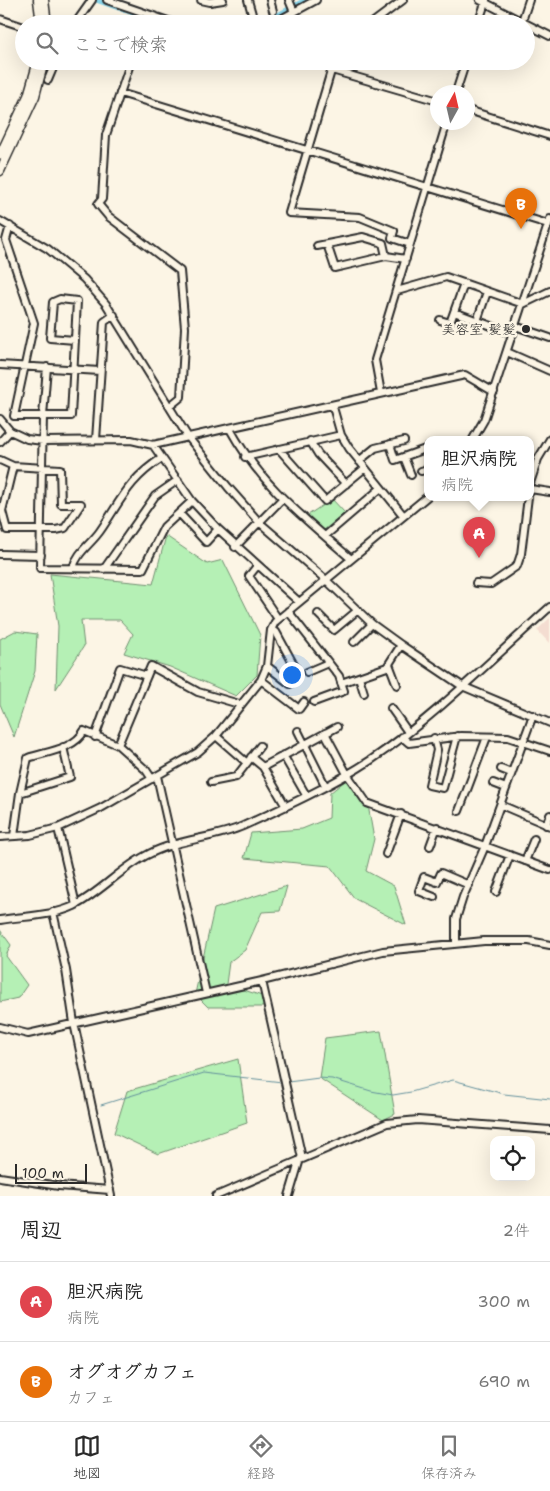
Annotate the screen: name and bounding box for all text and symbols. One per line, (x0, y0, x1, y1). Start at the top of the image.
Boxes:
search box (15, 15, 535, 70)
icon: search (33, 29, 61, 57)
text: ここで検索 (73, 32, 168, 57)
north arrow (430, 85, 475, 130)
pin: B (505, 188, 537, 229)
place label: 美容室 髪髪 (441, 320, 516, 338)
marker: 美容室 髪髪 (520, 323, 532, 335)
popup (424, 436, 534, 501)
text: 胆沢病院 (441, 446, 517, 471)
text: 病院 (441, 474, 473, 495)
pin: A (463, 517, 495, 558)
your location (279, 662, 305, 688)
map controls (490, 1136, 535, 1181)
button: locate (490, 1136, 535, 1181)
scale bar (15, 1161, 88, 1184)
text: 100 m (22, 1164, 64, 1182)
text: 周辺 (20, 1216, 62, 1244)
text: 2件 (503, 1220, 530, 1241)
text: 胆沢病院 (67, 1279, 143, 1304)
text: A (30, 1291, 42, 1312)
text: 300 m (478, 1291, 530, 1312)
text: 病院 (67, 1307, 99, 1328)
text: オグオグカフェ (67, 1359, 197, 1384)
text: B (31, 1371, 41, 1392)
text: 690 m (479, 1371, 530, 1392)
text: カフェ (67, 1387, 115, 1408)
tab: 地図 (73, 1432, 101, 1482)
tab: 経路 (247, 1432, 275, 1482)
tab: 保存済み (421, 1432, 477, 1482)

